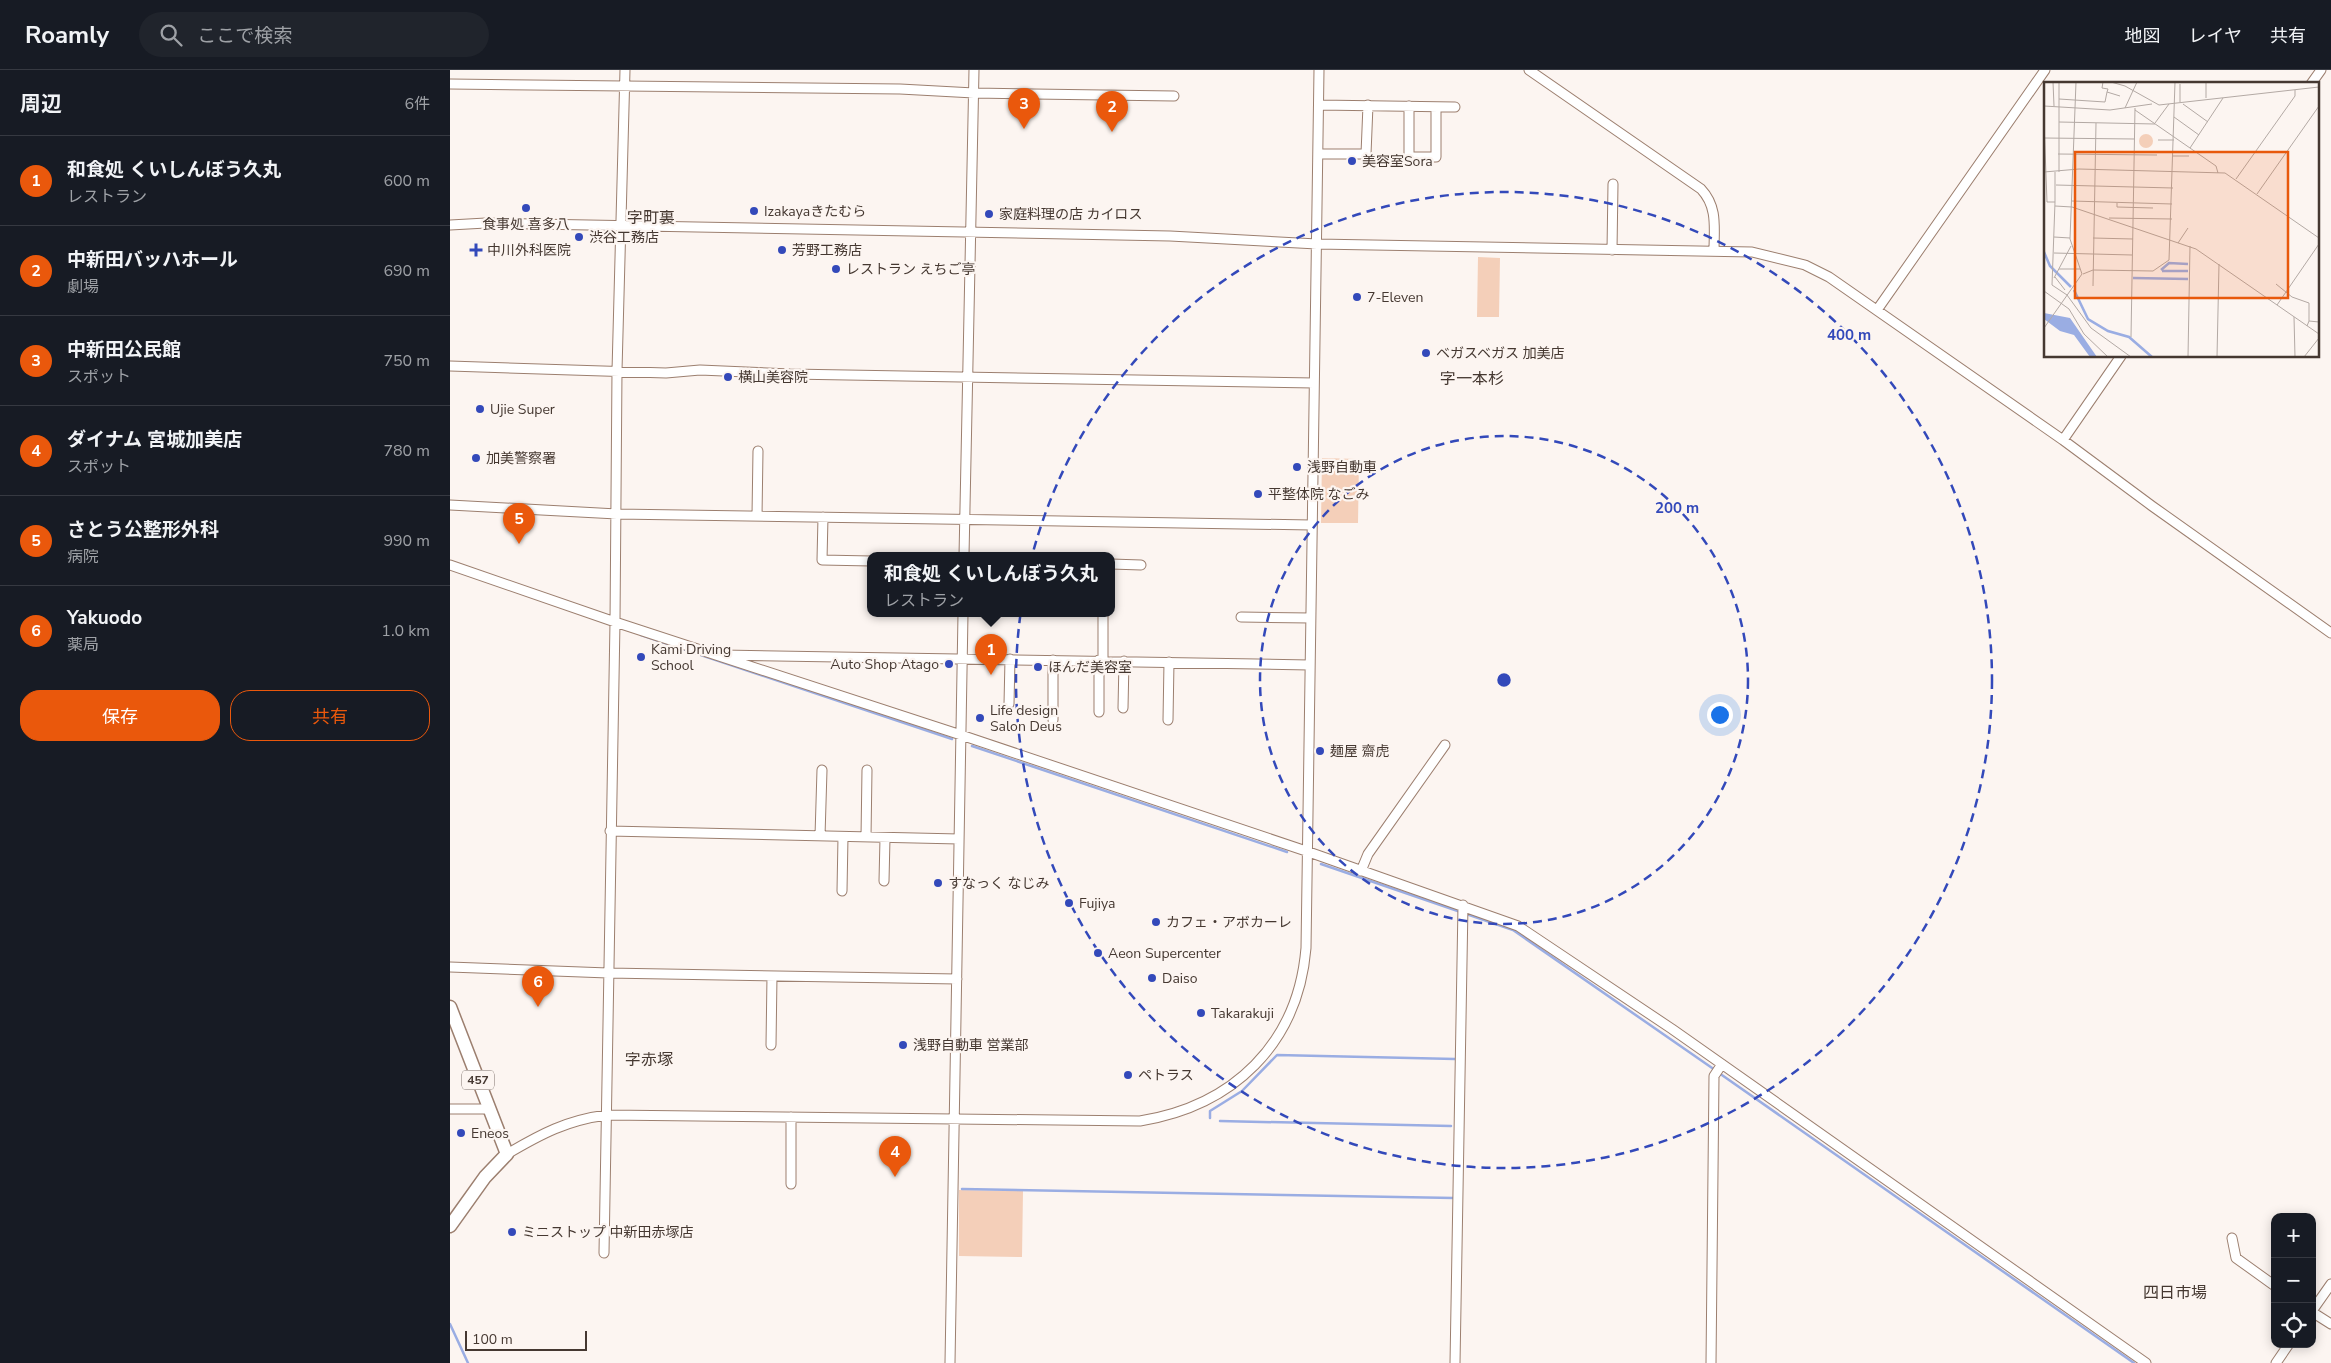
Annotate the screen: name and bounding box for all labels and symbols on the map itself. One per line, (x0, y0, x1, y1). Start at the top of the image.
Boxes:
inset map (2044, 82, 2318, 358)
pin: 3 (1008, 88, 1040, 129)
pin: 2 (1096, 91, 1128, 132)
place label: 美容室Sora (1362, 152, 1433, 171)
marker: 美容室Sora (1346, 155, 1358, 167)
marker: 食事処 喜多八 (520, 202, 532, 214)
place label: Izakayaきたむら (764, 202, 866, 221)
marker: Izakayaきたむら (748, 205, 760, 217)
place label: 家庭料理の店 カイロス (999, 205, 1143, 224)
district label: 字町裏 (627, 207, 675, 229)
marker: 家庭料理の店 カイロス (983, 208, 995, 220)
place label: 食事処 喜多八 (482, 215, 570, 234)
place label: 渋谷工務店 (589, 228, 659, 247)
marker: 渋谷工務店 (573, 231, 585, 243)
place label: 中川外科医院 (487, 241, 571, 260)
place label: 芳野工務店 (792, 241, 862, 260)
marker: 中川外科医院 (469, 243, 483, 257)
marker: 芳野工務店 (776, 244, 788, 256)
place label: レストラン えちご亭 (846, 260, 976, 279)
marker: レストラン えちご亭 (830, 263, 842, 275)
place label: 7-Eleven (1367, 288, 1423, 307)
marker: 7-Eleven (1351, 291, 1363, 303)
text: 400 m (1827, 325, 1871, 345)
place label: ベガスベガス 加美店 (1436, 344, 1565, 363)
marker: ベガスベガス 加美店 (1420, 347, 1432, 359)
place label: 横山美容院 (738, 368, 808, 387)
district label: 字一本杉 (1440, 368, 1504, 390)
marker: 横山美容院 (722, 371, 734, 383)
place label: Ujie Super (490, 400, 555, 419)
marker: Ujie Super (474, 403, 486, 415)
place label: 加美警察署 (486, 449, 556, 468)
marker: 加美警察署 (470, 452, 482, 464)
place label: 浅野自動車 (1307, 458, 1377, 477)
marker: 浅野自動車 (1291, 461, 1303, 473)
place label: 平整体院 なごみ (1268, 485, 1370, 504)
marker: 平整体院 なごみ (1252, 488, 1264, 500)
text: 200 m (1655, 498, 1699, 518)
pin: 5 (503, 503, 535, 544)
pin: 1 (975, 634, 1007, 675)
place label: Kami Driving School (651, 640, 731, 675)
marker: Kami Driving School (635, 651, 647, 663)
place label: Auto Shop Atago (830, 655, 939, 674)
marker: Auto Shop Atago (943, 658, 955, 670)
place label: ほんだ美容室 (1048, 658, 1132, 677)
marker: ほんだ美容室 (1032, 661, 1044, 673)
centre of rings (1495, 671, 1513, 689)
place label: Life design Salon Deus (990, 701, 1062, 736)
your location (1707, 702, 1733, 728)
marker: Life design Salon Deus (974, 712, 986, 724)
place label: 麺屋 齋虎 (1330, 742, 1390, 761)
marker: 麺屋 齋虎 (1314, 745, 1326, 757)
place label: すなっく なじみ (948, 874, 1050, 893)
marker: すなっく なじみ (932, 877, 944, 889)
place label: Fujiya (1079, 894, 1115, 913)
marker: Fujiya (1063, 897, 1075, 909)
place label: カフェ・アボカーレ (1166, 913, 1292, 932)
marker: カフェ・アボカーレ (1150, 916, 1162, 928)
place label: Aeon Supercenter (1108, 944, 1221, 963)
marker: Aeon Supercenter (1092, 947, 1104, 959)
pin: 6 (522, 966, 554, 1007)
place label: Daiso (1162, 969, 1198, 988)
marker: Daiso (1146, 972, 1158, 984)
place label: Takarakuji (1211, 1004, 1274, 1023)
marker: Takarakuji (1195, 1007, 1207, 1019)
place label: 浅野自動車 営業部 (913, 1036, 1029, 1055)
marker: 浅野自動車 営業部 (897, 1039, 909, 1051)
district label: 字赤塚 (625, 1049, 673, 1071)
place label: ペトラス (1138, 1066, 1194, 1085)
marker: ペトラス (1122, 1069, 1134, 1081)
road number: 457 (462, 1070, 494, 1090)
place label: Eneos (471, 1124, 509, 1143)
marker: Eneos (455, 1127, 467, 1139)
pin: 4 (879, 1136, 911, 1177)
place label: ミニストップ 中新田赤塚店 (522, 1223, 694, 1242)
marker: ミニストップ 中新田赤塚店 (506, 1226, 518, 1238)
district label: 四日市場 (2143, 1282, 2207, 1304)
scale bar (465, 1328, 588, 1351)

